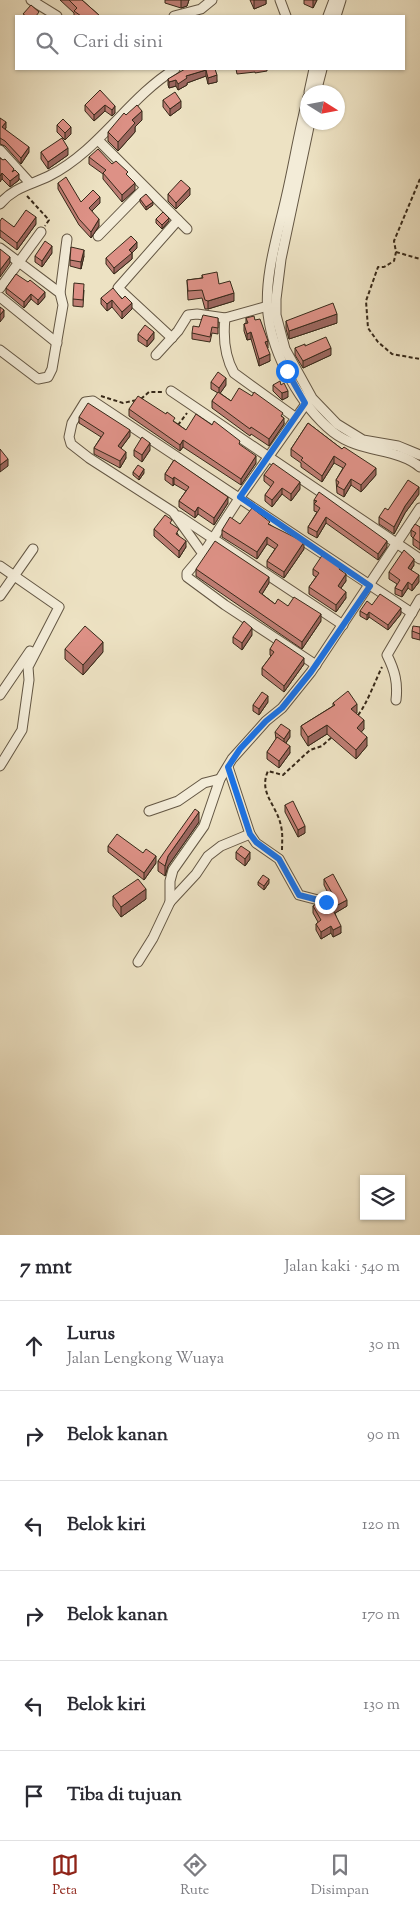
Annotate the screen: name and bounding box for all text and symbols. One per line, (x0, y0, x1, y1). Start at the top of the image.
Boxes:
search box (15, 15, 405, 70)
icon: search (33, 29, 61, 57)
text: Cari di sini (73, 29, 163, 56)
north arrow (300, 85, 345, 130)
route start (276, 360, 299, 383)
route end (315, 891, 338, 914)
map controls (360, 1175, 405, 1220)
button: layers (360, 1175, 405, 1220)
text: 7 mnt (20, 1253, 72, 1283)
text: Jalan kaki · 540 m (285, 1256, 400, 1279)
text: Lurus (67, 1321, 115, 1348)
icon: ahead (20, 1332, 48, 1360)
text: 30 m (369, 1334, 400, 1357)
text: Jalan Lengkong Wuaya (67, 1348, 224, 1371)
icon: right (20, 1422, 48, 1450)
text: Belok kanan (67, 1422, 168, 1449)
text: 90 m (367, 1424, 400, 1447)
icon: left (20, 1512, 48, 1540)
text: Belok kiri (67, 1512, 146, 1539)
text: 120 m (362, 1514, 400, 1537)
icon: right (20, 1602, 48, 1630)
text: Belok kanan (67, 1602, 168, 1629)
text: 170 m (362, 1604, 400, 1627)
icon: left (20, 1692, 48, 1720)
text: Belok kiri (67, 1692, 146, 1719)
text: 130 m (363, 1694, 400, 1717)
icon: arrive (20, 1782, 48, 1810)
text: Tiba di tujuan (67, 1782, 182, 1809)
tab: Peta (51, 1851, 79, 1901)
tab: Rute (180, 1851, 209, 1901)
tab: Disimpan (311, 1851, 369, 1901)

